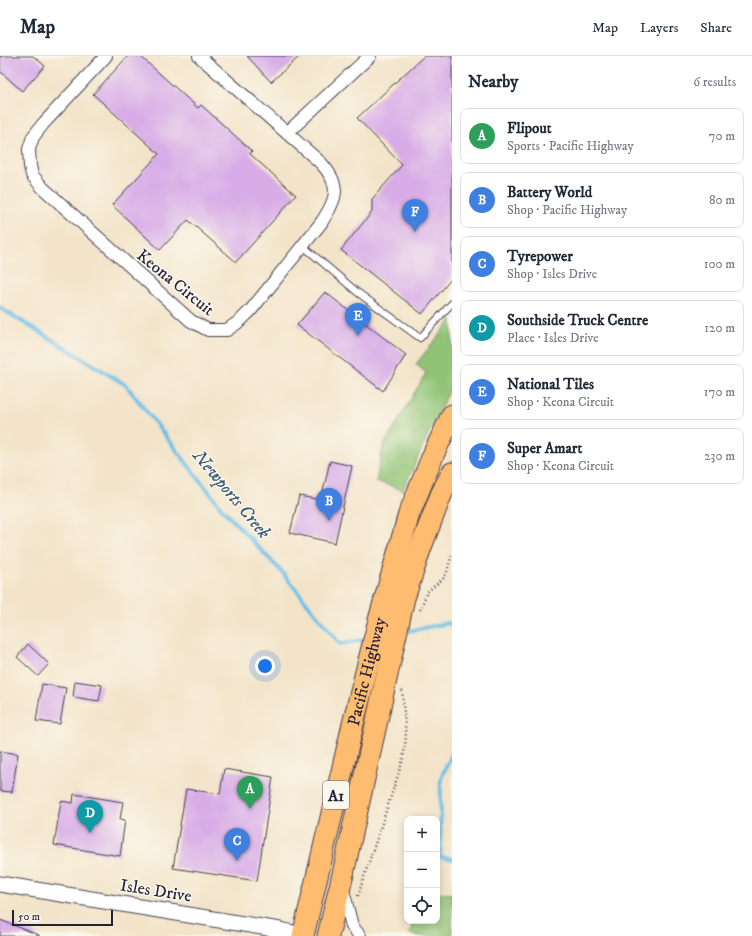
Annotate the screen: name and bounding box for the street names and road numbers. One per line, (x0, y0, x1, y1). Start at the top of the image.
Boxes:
street label: Keona Circuit (132, 245, 219, 321)
street label: Pacific Highway (343, 614, 391, 728)
road number: A1 (323, 781, 349, 809)
street label: Isles Drive (119, 874, 193, 907)

